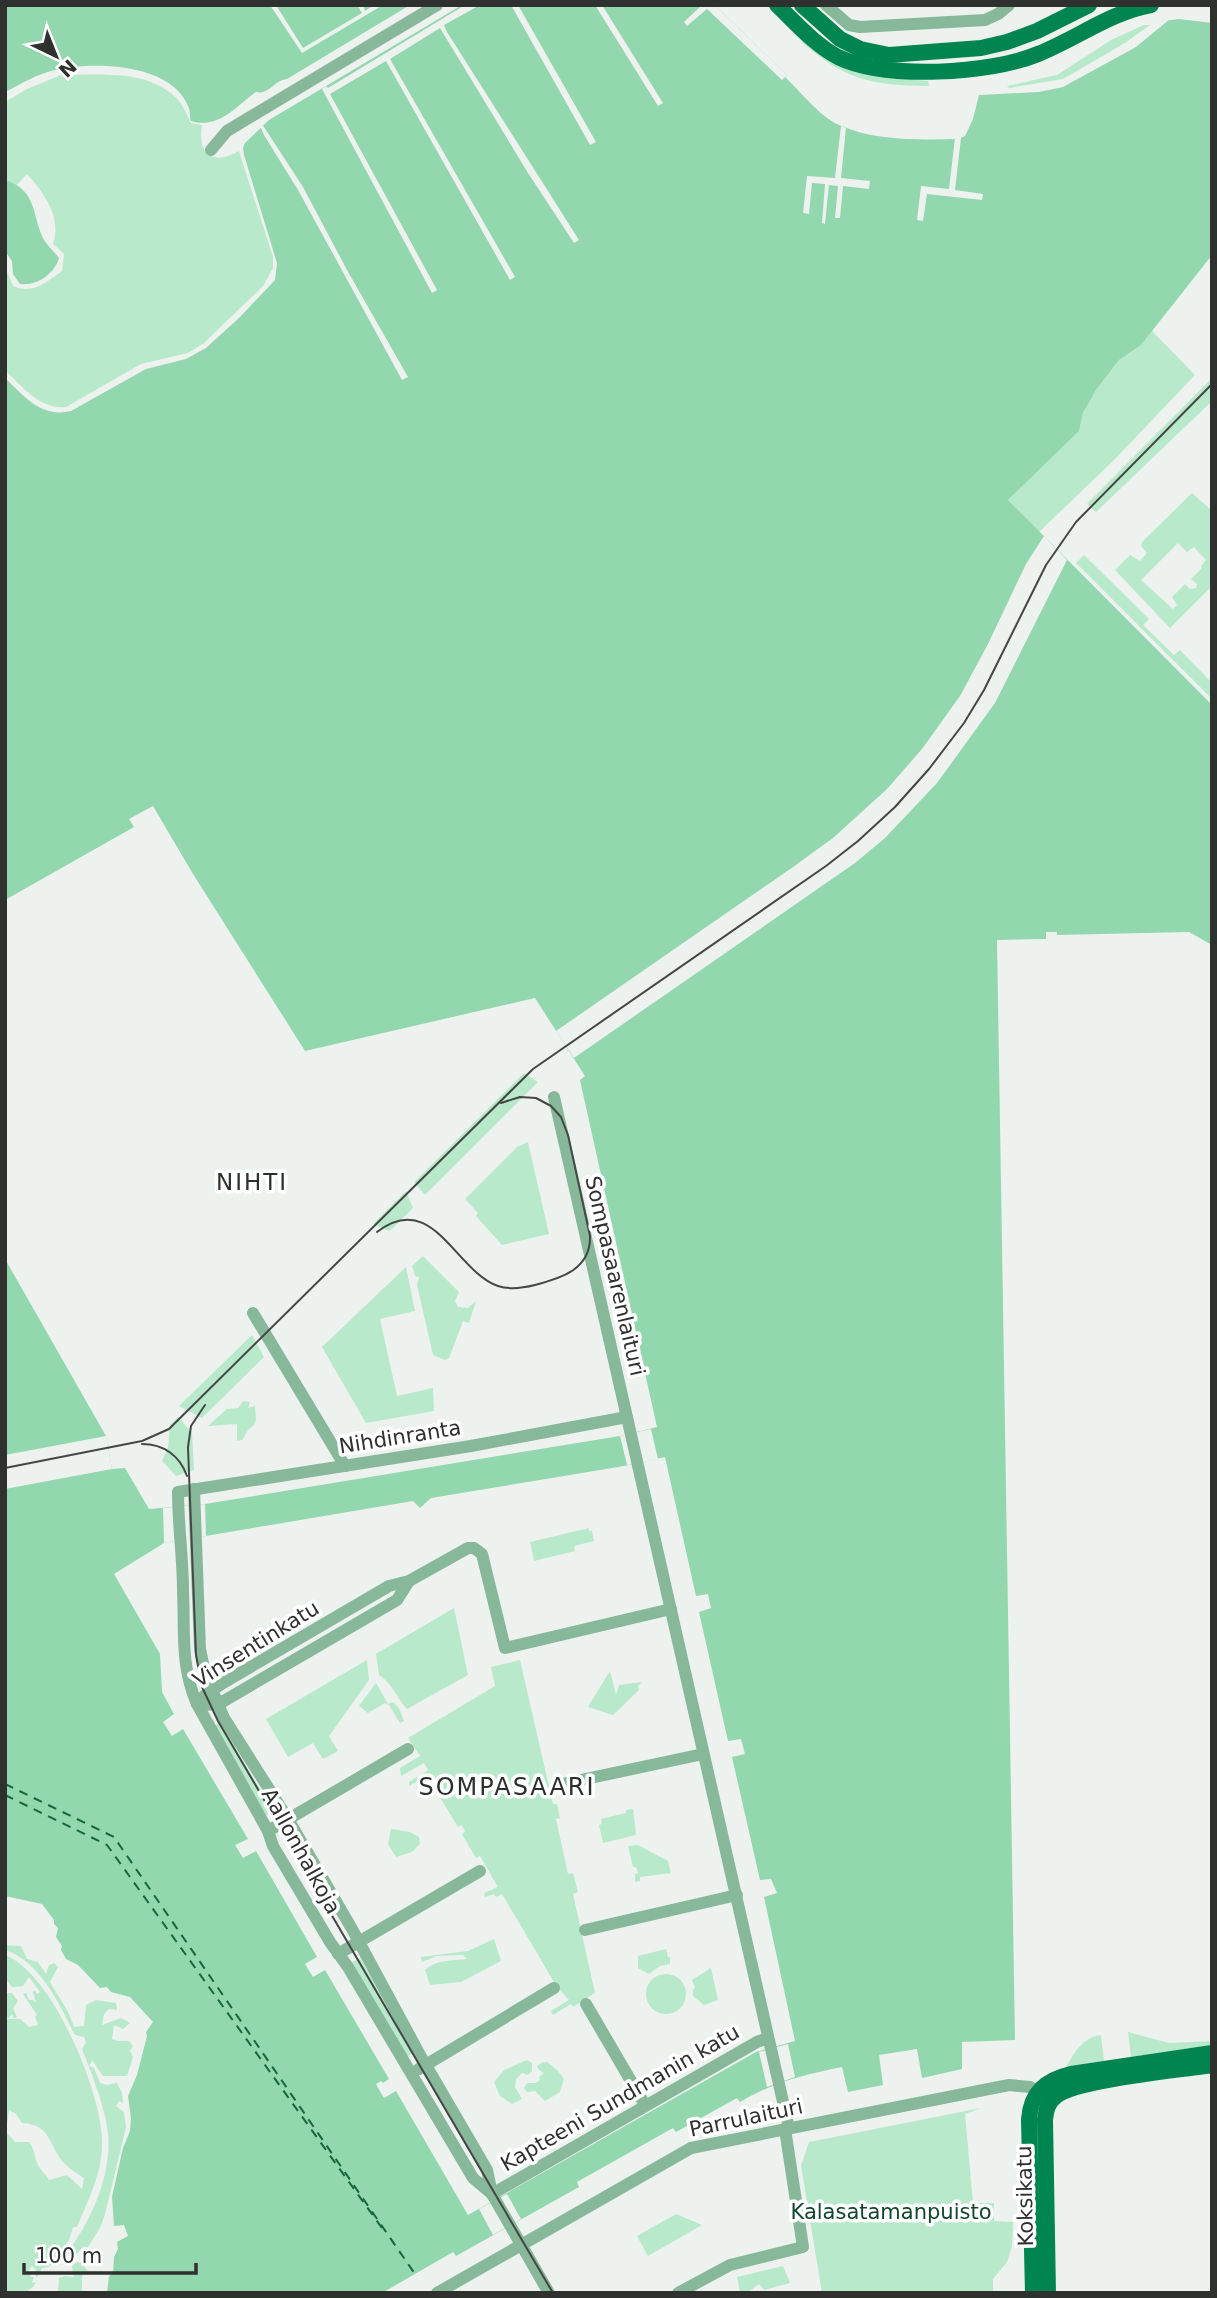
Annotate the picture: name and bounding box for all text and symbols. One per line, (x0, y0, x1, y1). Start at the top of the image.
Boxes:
north arrow (21, 21, 91, 91)
text: N (54, 55, 81, 82)
district label: NIHTI (216, 1169, 288, 1195)
street label: Sompasaarenlaituri (580, 1174, 650, 1378)
street label: Nihdinranta (337, 1416, 463, 1458)
street label: Vinsentinkatu (189, 1596, 323, 1692)
district label: SOMPASAARI (418, 1773, 596, 1801)
street label: Aallonhalkoja (257, 1784, 345, 1918)
street label: Kapteeni Sundmanin katu (496, 2020, 744, 2176)
street label: Parrulaituri (687, 2094, 805, 2142)
street label: Koksikatu (1012, 2145, 1038, 2247)
park label: Kalasatamanpuisto (790, 2200, 992, 2224)
scale bar (24, 2232, 196, 2276)
text: 100 m (35, 2244, 102, 2268)

